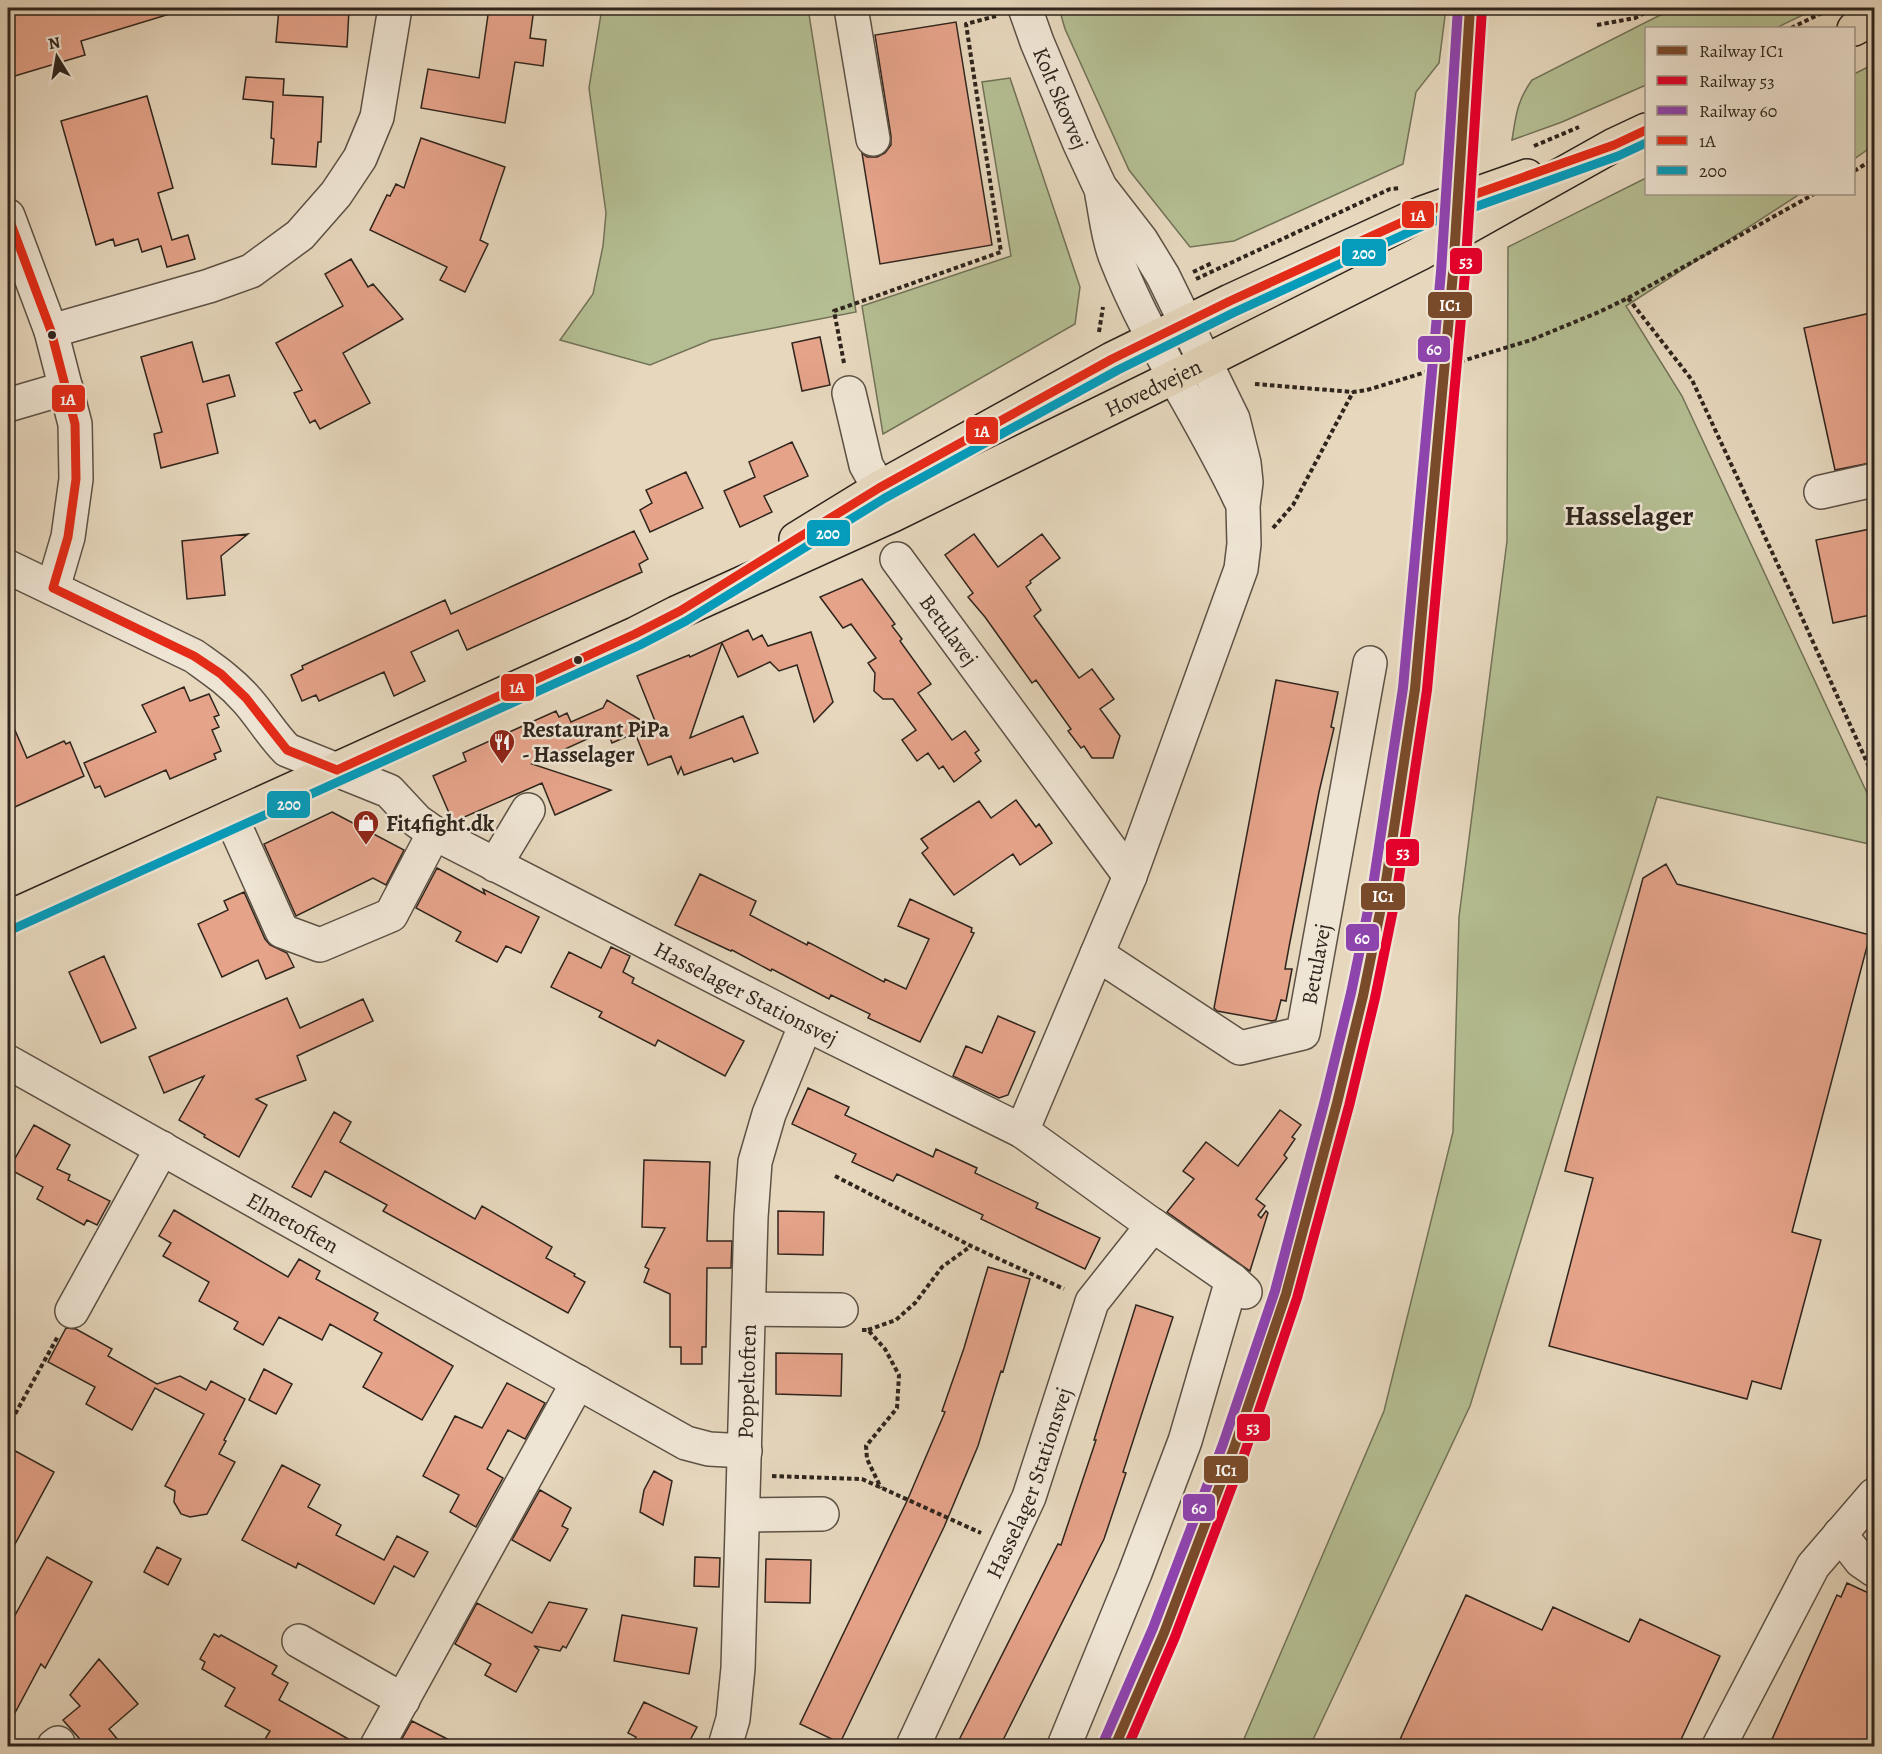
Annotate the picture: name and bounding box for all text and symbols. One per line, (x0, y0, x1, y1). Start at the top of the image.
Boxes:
north arrow (27, 27, 87, 87)
legend (1645, 27, 1855, 195)
text: N (47, 31, 62, 55)
text: Railway IC1 (1699, 39, 1783, 63)
street label: Kolt Skovvej (1025, 43, 1095, 154)
text: Railway 53 (1699, 69, 1775, 93)
text: Railway 60 (1699, 99, 1777, 123)
text: 1A (1699, 129, 1716, 153)
text: 200 (1699, 159, 1727, 183)
line badge: 1A (1401, 200, 1435, 229)
text: 1A (1410, 205, 1427, 227)
line badge: 200 (1341, 238, 1387, 267)
text: 200 (1352, 243, 1376, 265)
line badge: 53 (1449, 247, 1483, 275)
text: 53 (1459, 251, 1473, 273)
line badge: IC1 (1427, 291, 1473, 319)
text: IC1 (1439, 295, 1461, 317)
unlabelled marker (46, 329, 58, 341)
line badge: 60 (1417, 335, 1451, 363)
text: 60 (1426, 339, 1442, 361)
street label: Hovedvejen (1100, 352, 1207, 425)
line badge: 1A (51, 384, 86, 413)
text: 1A (60, 389, 77, 411)
line badge: 1A (965, 416, 999, 445)
text: 1A (974, 421, 991, 443)
district label: Hasselager (1564, 497, 1694, 535)
line badge: 200 (806, 519, 851, 547)
text: 200 (816, 523, 840, 545)
street label: Betulavej (912, 589, 985, 672)
unlabelled marker (572, 654, 584, 666)
line badge: 1A (500, 673, 535, 702)
text: 1A (509, 677, 526, 699)
place label: Restaurant PiPa - Hasselager (522, 715, 670, 770)
restaurant icon: Restaurant PiPa - Hasselager (487, 727, 517, 765)
line badge: 200 (266, 790, 311, 819)
text: 200 (277, 794, 301, 816)
shop icon: Fit4fight.dk (351, 808, 381, 846)
place label: Fit4fight.dk (386, 809, 495, 839)
line badge: 53 (1385, 838, 1420, 867)
text: 53 (1396, 842, 1410, 864)
line badge: IC1 (1360, 882, 1406, 911)
text: IC1 (1372, 886, 1394, 908)
street label: Betulavej (1294, 921, 1339, 1007)
line badge: 60 (1345, 923, 1380, 952)
text: 60 (1354, 928, 1370, 950)
street label: Hasselager Stationsvej (649, 935, 843, 1053)
street label: Elmetoften (241, 1185, 344, 1261)
street label: Poppeltoften (731, 1324, 764, 1439)
street label: Hasselager Stationsvej (979, 1384, 1079, 1584)
line badge: 53 (1236, 1413, 1271, 1442)
text: 53 (1246, 1417, 1260, 1439)
line badge: IC1 (1203, 1455, 1249, 1484)
text: IC1 (1215, 1460, 1237, 1482)
line badge: 60 (1182, 1493, 1216, 1522)
text: 60 (1191, 1498, 1207, 1520)

